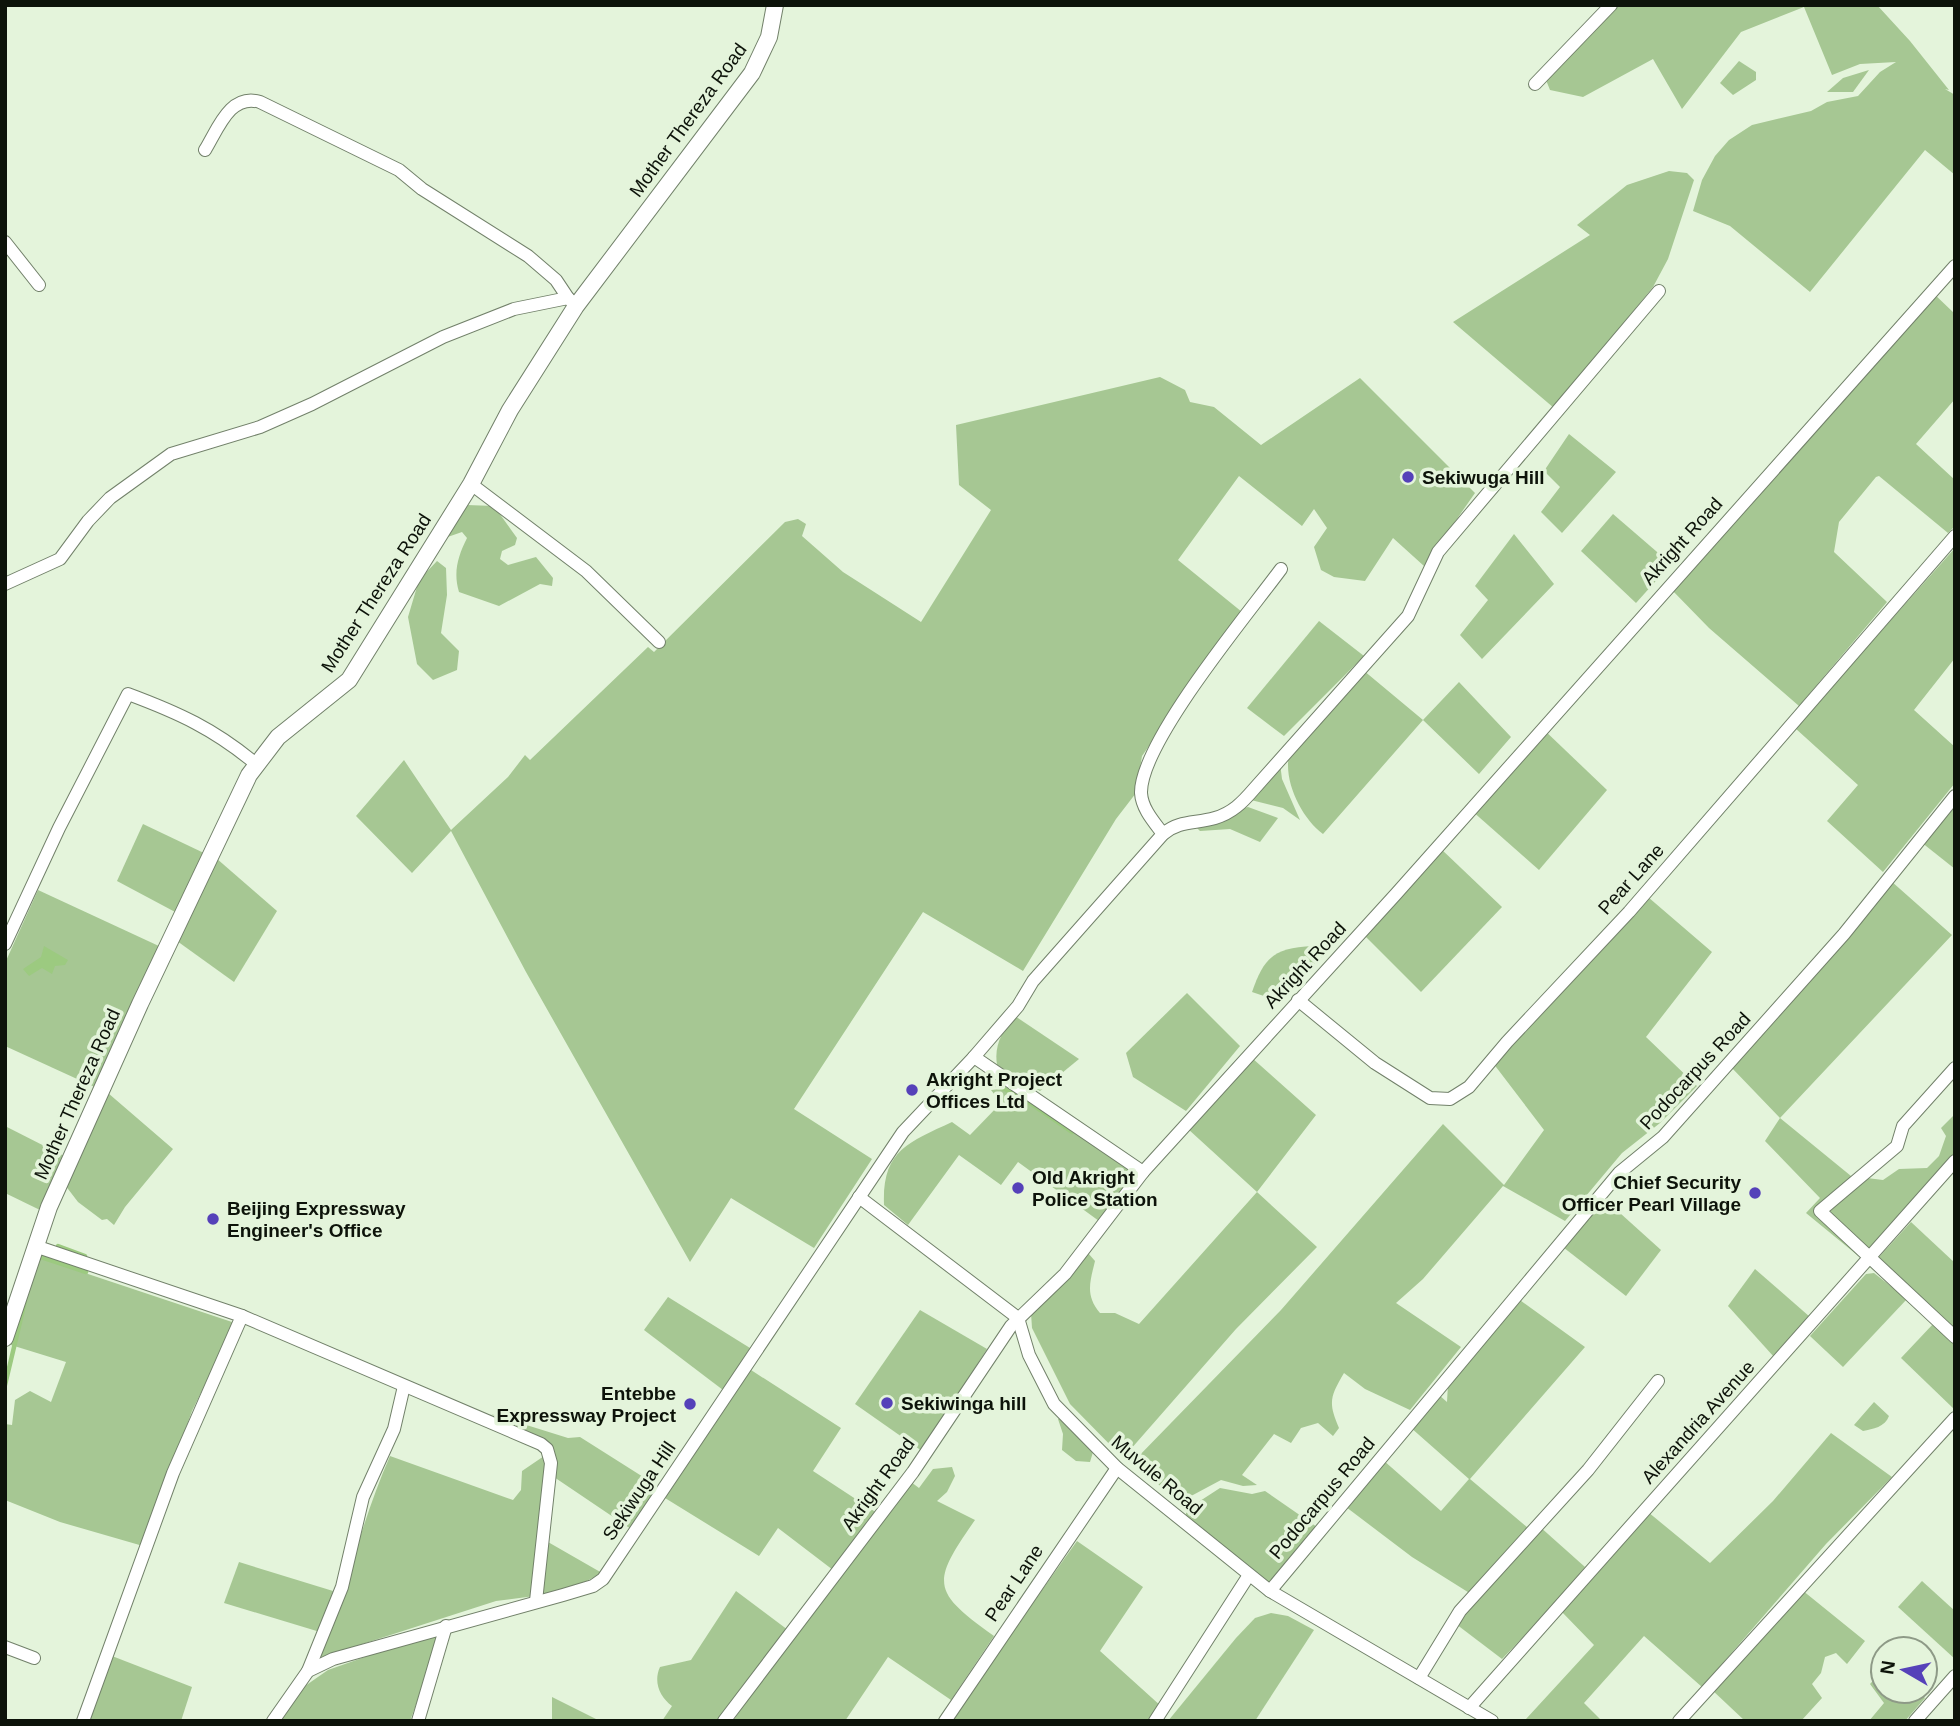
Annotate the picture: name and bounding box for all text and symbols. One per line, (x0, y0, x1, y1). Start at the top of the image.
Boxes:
street label: Mother Thereza Road (625, 39, 751, 201)
place label: Sekiwuga Hill (1422, 467, 1544, 488)
marker: Sekiwuga Hill (1400, 469, 1416, 485)
street label: Akright Road (1637, 493, 1727, 589)
street label: Mother Thereza Road (317, 510, 435, 676)
street label: Pear Lane (1594, 839, 1668, 919)
street label: Akright Road (1260, 918, 1350, 1012)
street label: Mother Thereza Road (30, 1005, 124, 1183)
street label: Podocarpus Road (1635, 1008, 1755, 1134)
place label: Akright Project Offices Ltd (926, 1069, 1063, 1112)
marker: Akright Project Offices Ltd (904, 1082, 920, 1098)
place label: Old Akright Police Station (1032, 1167, 1158, 1210)
place label: Chief Security Officer Pearl Village (1562, 1172, 1741, 1215)
marker: Old Akright Police Station (1010, 1180, 1026, 1196)
marker: Chief Security Officer Pearl Village (1747, 1185, 1763, 1201)
place label: Beijing Expressway Engineer's Office (227, 1198, 406, 1241)
marker: Beijing Expressway Engineer's Office (205, 1211, 221, 1227)
street label: Alexandria Avenue (1637, 1356, 1759, 1488)
place label: Entebbe Expressway Project (496, 1383, 677, 1426)
place label: Sekiwinga hill (901, 1393, 1027, 1414)
marker: Sekiwinga hill (879, 1395, 895, 1411)
marker: Entebbe Expressway Project (682, 1396, 698, 1412)
street label: Muvule Road (1107, 1431, 1207, 1519)
street label: Akright Road (837, 1433, 919, 1535)
street label: Podocarpus Road (1265, 1433, 1379, 1563)
street label: Sekiwuga Hill (598, 1438, 680, 1544)
street label: Pear Lane (981, 1541, 1047, 1625)
north arrow (1869, 1635, 1939, 1705)
text: N (1876, 1659, 1899, 1676)

